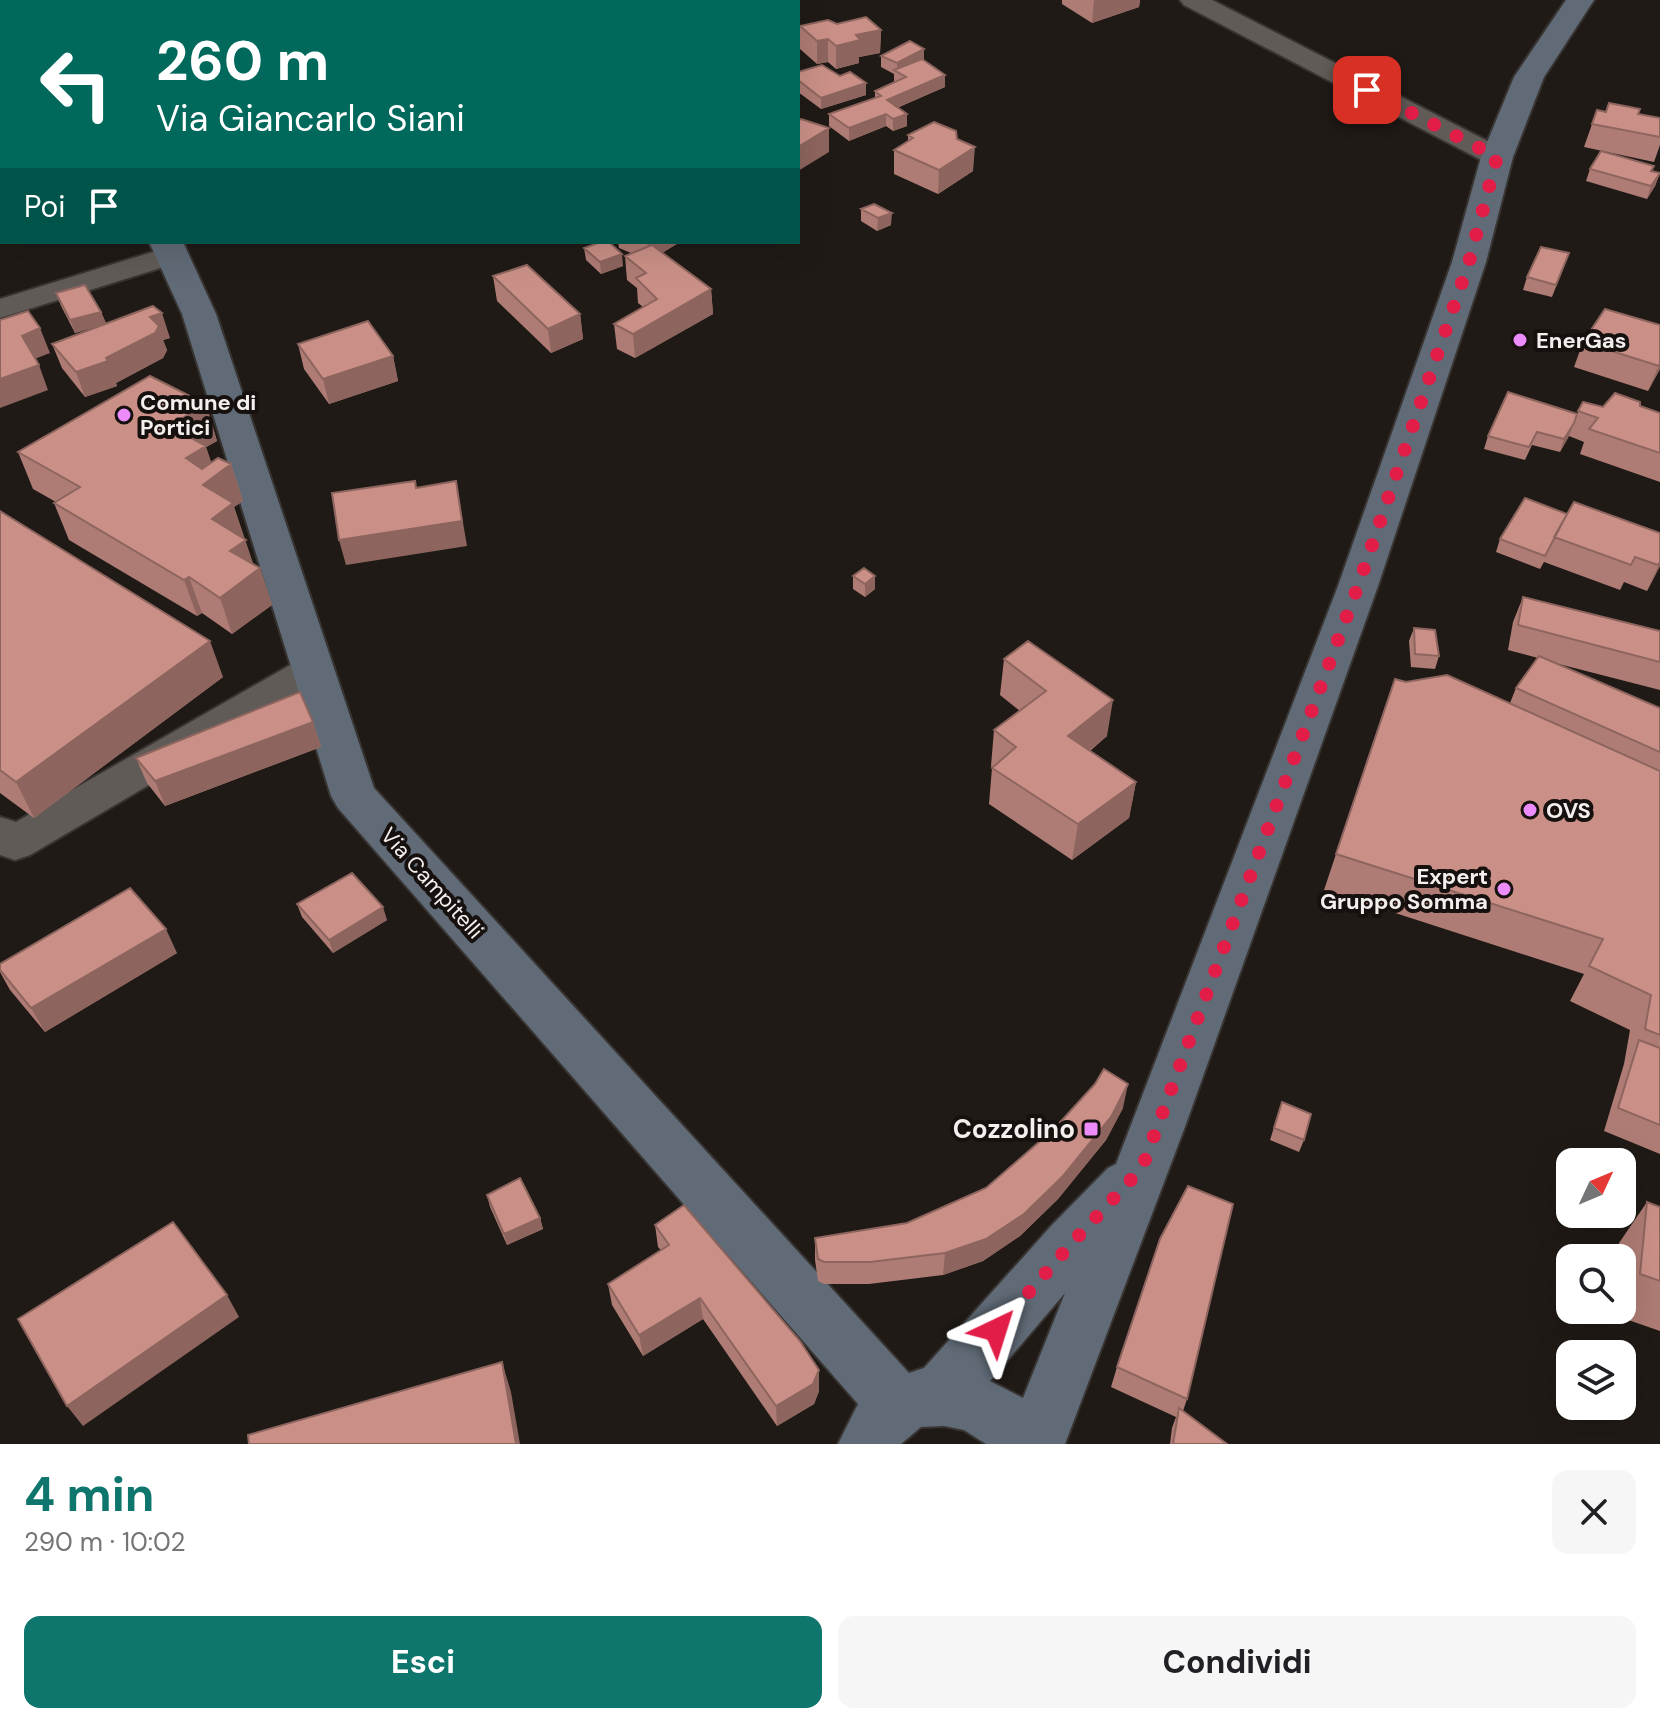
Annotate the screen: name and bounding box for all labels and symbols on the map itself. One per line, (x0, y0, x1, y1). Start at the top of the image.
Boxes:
pin (1333, 56, 1401, 124)
place label: EnerGas (1536, 326, 1626, 355)
marker: EnerGas (1511, 331, 1529, 349)
place label: Comune di Portici (140, 388, 256, 442)
marker: Comune di Portici (115, 406, 133, 424)
place label: OVS (1546, 796, 1591, 825)
marker: OVS (1521, 801, 1539, 819)
street label: Via Campitelli (374, 821, 490, 945)
place label: Expert Gruppo Somma (1320, 862, 1488, 916)
marker: Expert Gruppo Somma (1495, 880, 1513, 898)
place label: Cozzolino (953, 1112, 1075, 1146)
marker: Cozzolino (1082, 1120, 1100, 1138)
north arrow (1556, 1148, 1636, 1228)
position arrow (954, 1288, 1038, 1372)

